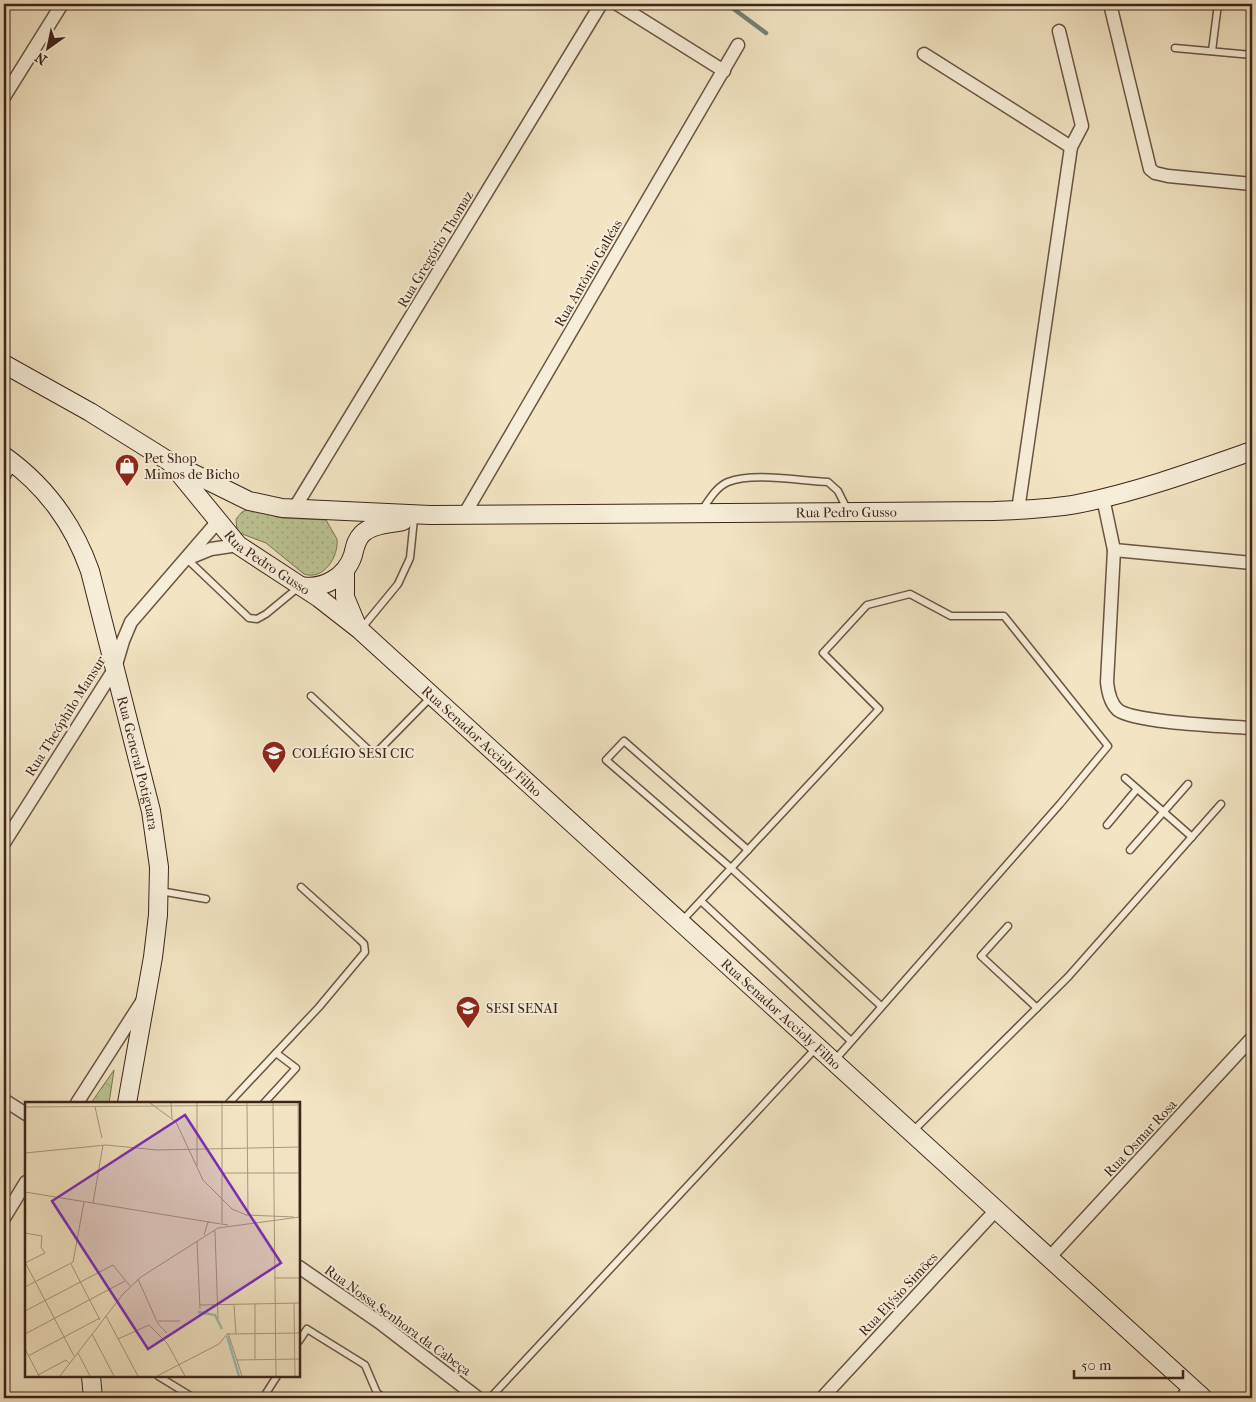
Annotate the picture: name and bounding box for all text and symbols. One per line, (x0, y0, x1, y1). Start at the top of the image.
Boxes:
north arrow (22, 22, 72, 72)
text: N (32, 48, 50, 69)
street label: Rua Gregório Thomaz (394, 188, 477, 311)
street label: Rua Antônio Galléas (551, 216, 626, 330)
place label: Pet Shop Mimos de Bicho (144, 450, 240, 483)
shop icon: Pet Shop Mimos de Bicho (114, 453, 140, 487)
street label: Rua Pedro Gusso (795, 504, 897, 521)
street label: Rua Pedro Gusso (220, 527, 313, 599)
street label: Rua Theóphilo Mansur (21, 653, 109, 780)
street label: Rua Senador Accioly Filho (418, 682, 545, 800)
street label: Rua General Potiguara (113, 694, 162, 832)
school or university icon: COLÉGIO SESI CIC (261, 740, 287, 774)
place label: COLÉGIO SESI CIC (292, 744, 414, 762)
street label: Rua Senador Accioly Filho (717, 955, 845, 1073)
school or university icon: SESI SENAI (455, 995, 481, 1029)
place label: SESI SENAI (486, 1000, 559, 1017)
street label: Rua Osmar Rosa (1100, 1096, 1181, 1180)
inset map (25, 1102, 300, 1377)
street label: Rua Elýsio Simões (855, 1249, 942, 1340)
street label: Rua Nossa Senhora da Cabeça (321, 1261, 475, 1380)
scale bar (1074, 1347, 1182, 1379)
text: 50 m (1081, 1356, 1112, 1374)

